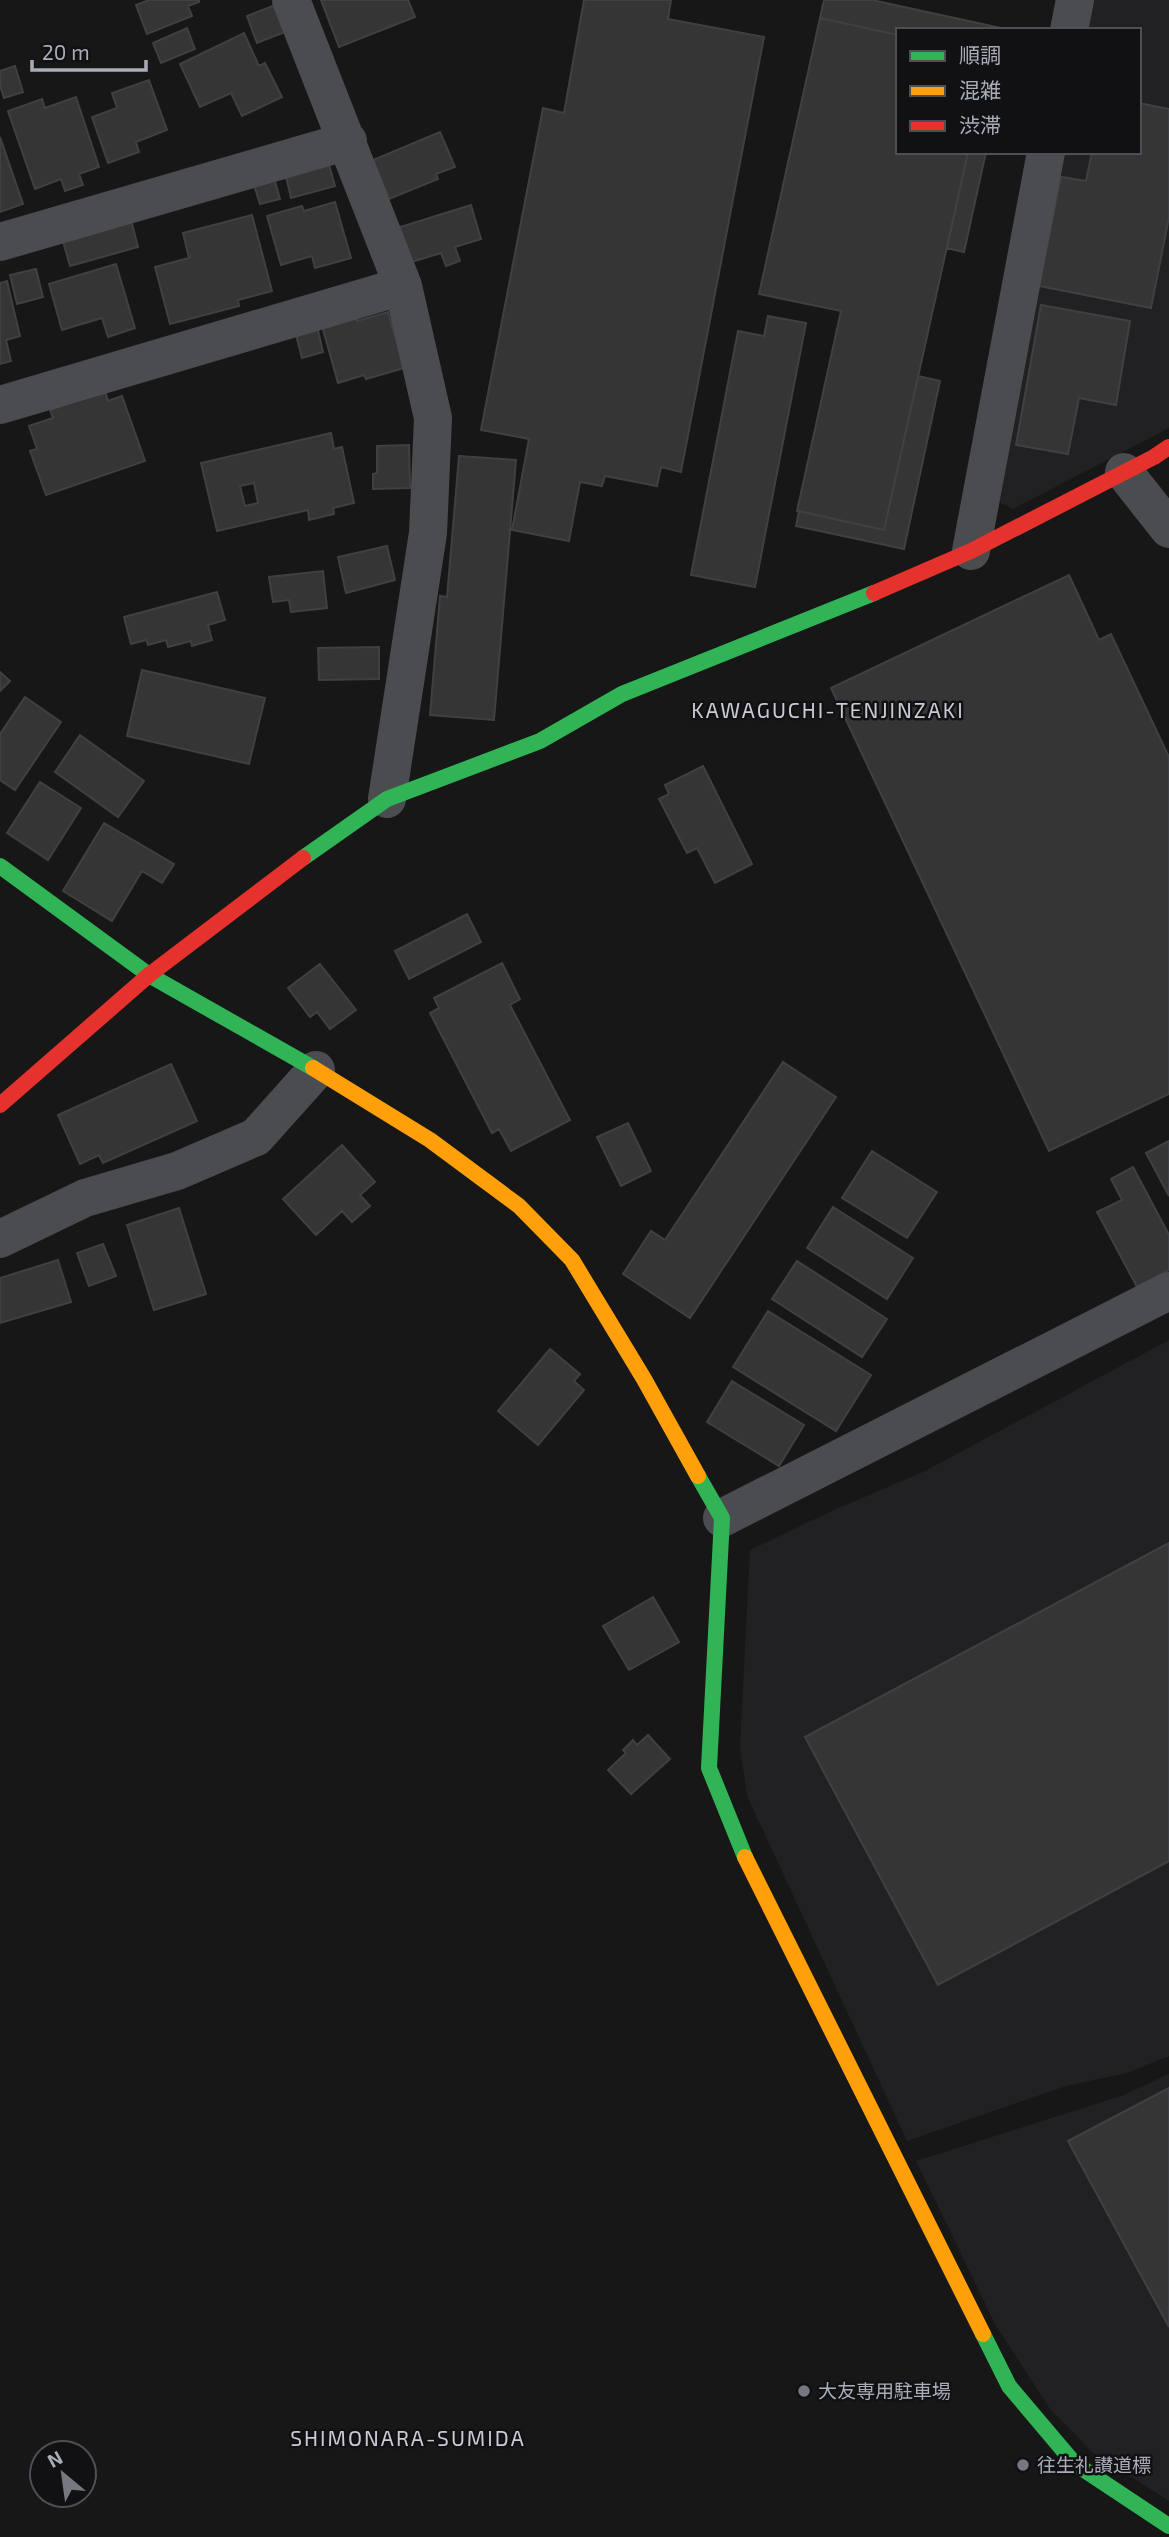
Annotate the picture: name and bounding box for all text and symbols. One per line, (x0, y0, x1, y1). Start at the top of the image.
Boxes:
scale bar (32, 28, 145, 72)
legend (896, 28, 1141, 154)
text: 20 m (42, 39, 90, 64)
text: 順調 (959, 42, 1001, 67)
text: 混雑 (959, 77, 1001, 102)
text: 渋滞 (959, 112, 1001, 137)
district label: KAWAGUCHI-TENJINZAKI (691, 697, 965, 722)
place label: 大友専用駐車場 (818, 2379, 951, 2402)
marker: 大友専用駐車場 (796, 2383, 812, 2399)
district label: SHIMONARA-SUMIDA (290, 2425, 526, 2450)
north arrow (28, 2439, 98, 2509)
text: N (43, 2445, 66, 2472)
place label: 往生礼讃道標 (1037, 2453, 1151, 2476)
marker: 往生礼讃道標 (1015, 2457, 1031, 2473)

